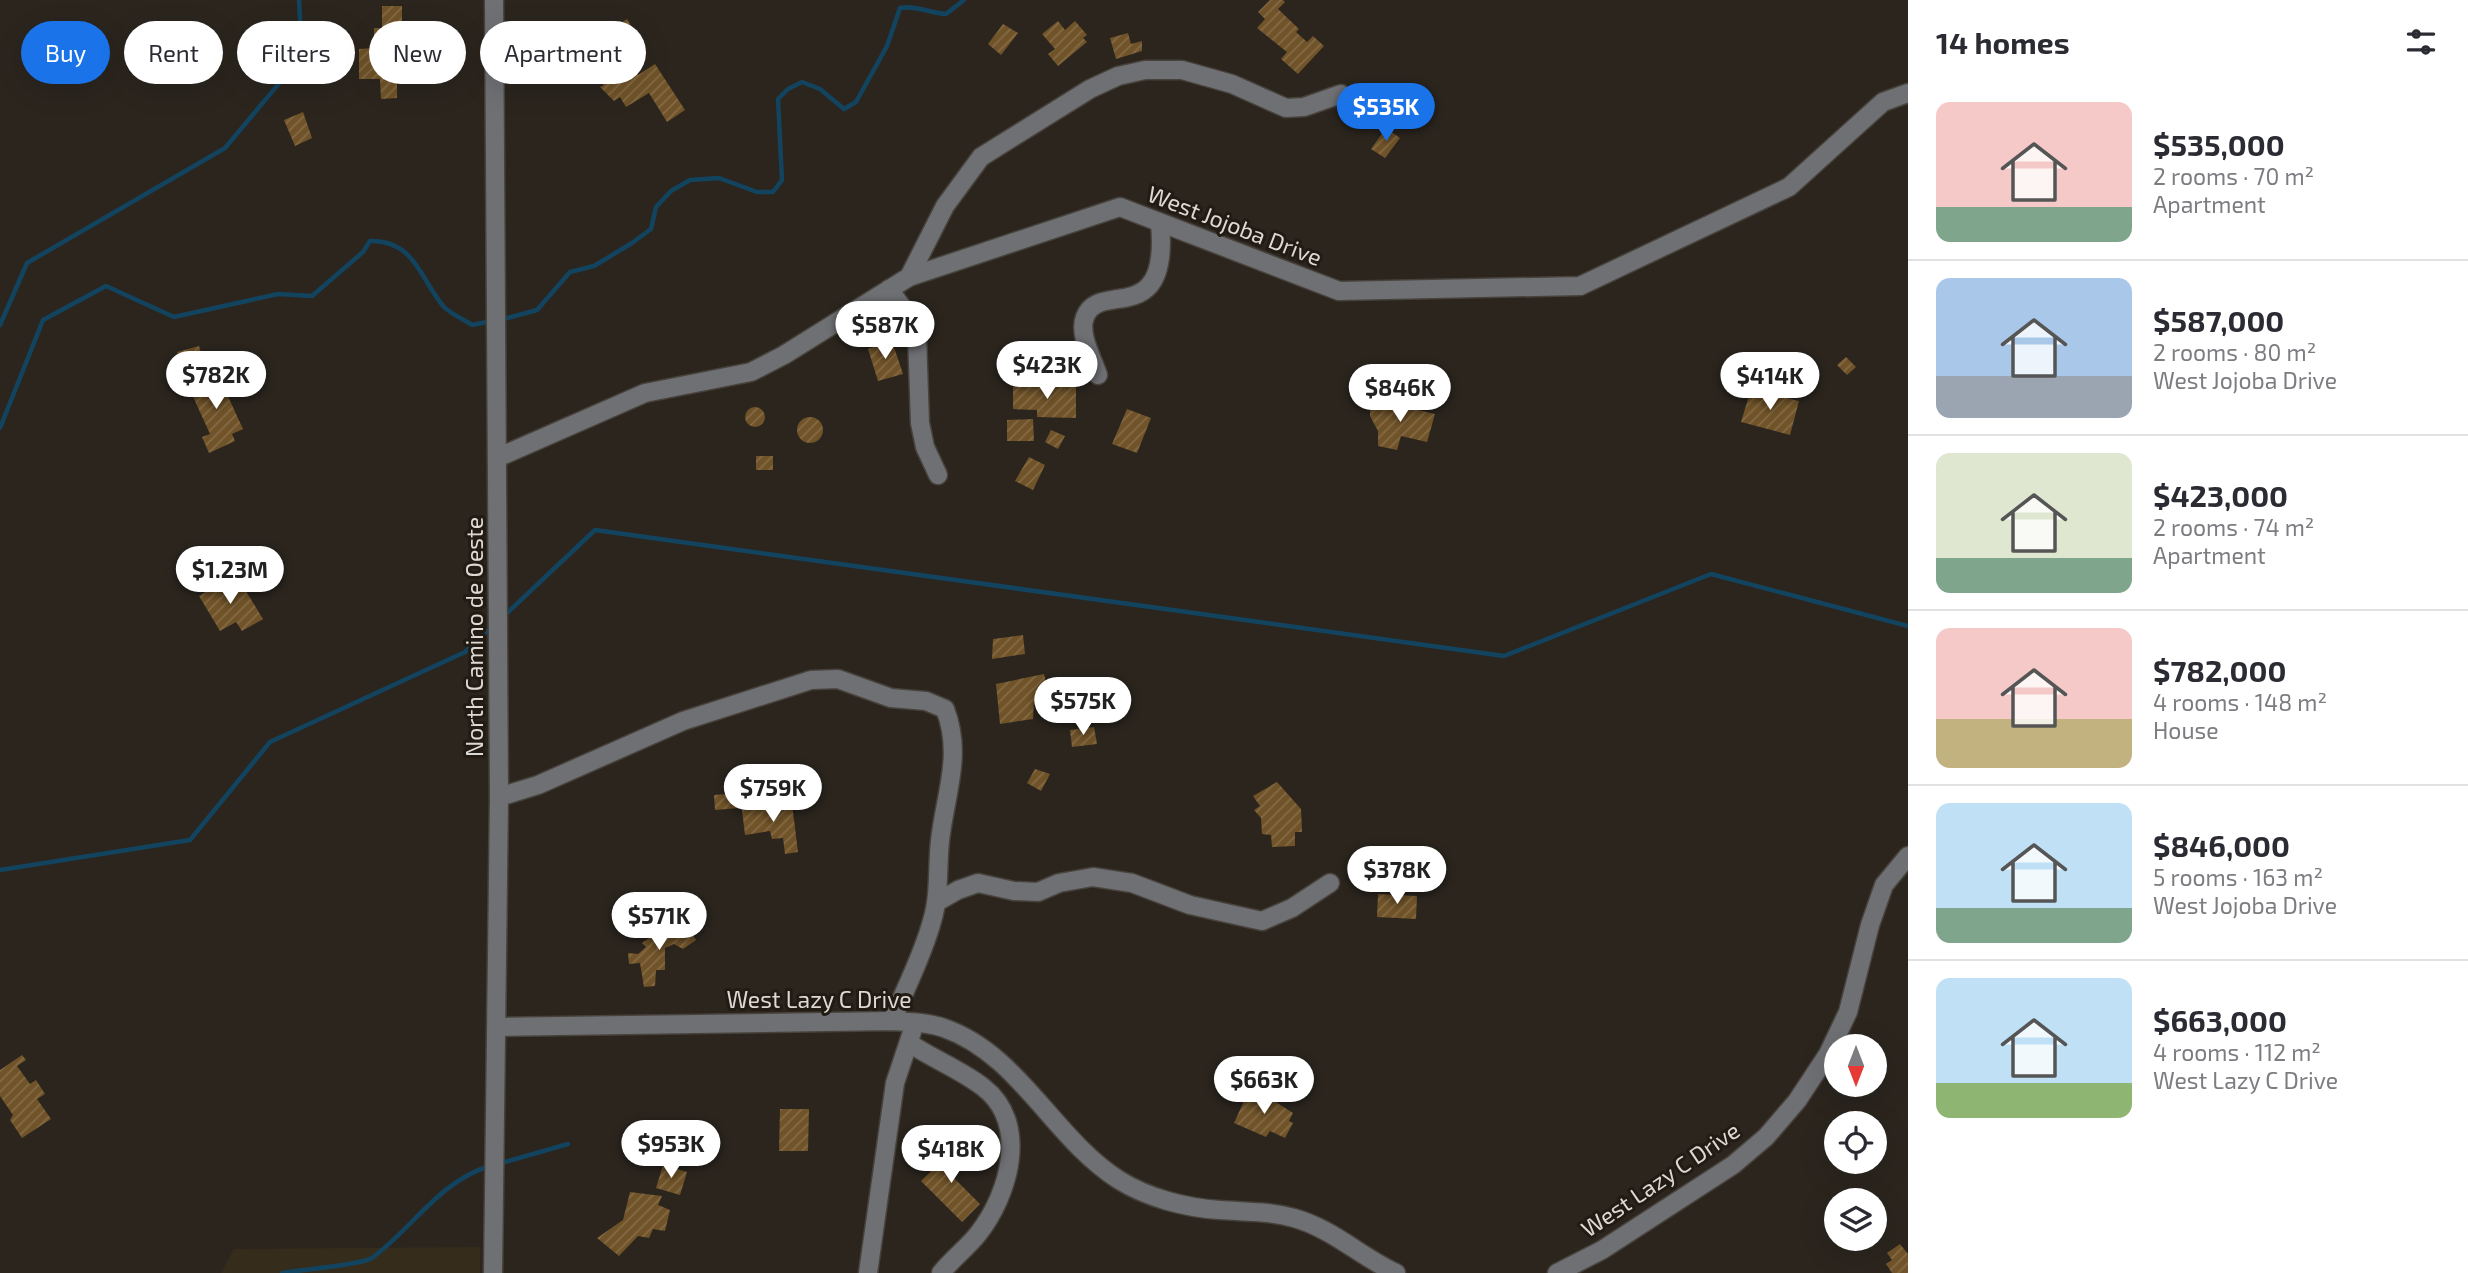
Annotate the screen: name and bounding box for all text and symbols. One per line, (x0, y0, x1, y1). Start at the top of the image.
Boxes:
chip: Buy (21, 21, 110, 84)
chip: Rent (124, 21, 223, 84)
chip: Filters (237, 21, 355, 84)
chip: New (369, 21, 466, 84)
chip: Apartment (480, 21, 646, 84)
icon: filters (2402, 23, 2440, 61)
text: 14 homes (1936, 24, 2070, 60)
pin: $535K (1337, 83, 1435, 143)
text: $535K (1353, 92, 1419, 120)
text: $535,000 (2153, 126, 2285, 162)
icon: home (1992, 130, 2076, 214)
text: 2 rooms · 70 m² (2153, 162, 2314, 190)
street label: West Jojoba Drive (1144, 179, 1326, 271)
text: Apartment (2153, 190, 2266, 218)
pin: $587K (836, 302, 934, 361)
text: $587,000 (2153, 302, 2284, 338)
icon: home (1992, 306, 2076, 390)
text: $587K (851, 310, 919, 338)
text: 2 rooms · 80 m² (2153, 338, 2316, 366)
pin: $423K (998, 342, 1096, 401)
text: $423K (1013, 350, 1081, 378)
pin: $782K (167, 352, 265, 411)
pin: $414K (1721, 352, 1819, 412)
text: $782K (182, 360, 250, 388)
text: $414K (1736, 361, 1804, 389)
pin: $846K (1351, 364, 1449, 424)
text: West Jojoba Drive (2153, 366, 2337, 394)
text: $846K (1365, 373, 1435, 401)
text: $423,000 (2153, 477, 2288, 513)
icon: home (1992, 481, 2076, 565)
text: 2 rooms · 74 m² (2153, 513, 2314, 541)
street label: North Camino de Oeste (460, 517, 488, 757)
text: Apartment (2153, 541, 2266, 569)
pin: $1.23M (173, 546, 287, 606)
text: $1.23M (192, 555, 268, 583)
text: $782,000 (2153, 652, 2286, 688)
icon: home (1992, 656, 2076, 740)
pin: $575K (1034, 678, 1132, 737)
text: $575K (1050, 686, 1116, 714)
text: 4 rooms · 148 m² (2153, 688, 2327, 716)
text: House (2153, 716, 2219, 744)
pin: $759K (724, 764, 822, 824)
text: $759K (740, 773, 806, 801)
text: $846,000 (2153, 827, 2290, 863)
icon: home (1992, 831, 2076, 915)
pin: $378K (1348, 846, 1446, 906)
text: $378K (1363, 855, 1431, 883)
text: 5 rooms · 163 m² (2153, 863, 2323, 891)
text: West Jojoba Drive (2153, 891, 2337, 919)
pin: $571K (610, 892, 708, 952)
text: $571K (628, 901, 690, 929)
street label: West Lazy C Drive (726, 985, 912, 1013)
text: $663,000 (2153, 1002, 2287, 1038)
icon: home (1992, 1006, 2076, 1090)
north arrow (1824, 1034, 1886, 1097)
map controls (1824, 1034, 1887, 1251)
text: 4 rooms · 112 m² (2153, 1038, 2321, 1066)
pin: $663K (1215, 1056, 1313, 1116)
text: $663K (1230, 1065, 1298, 1093)
text: West Lazy C Drive (2153, 1066, 2338, 1094)
button: locate (1824, 1111, 1887, 1174)
street label: West Lazy C Drive (1575, 1116, 1745, 1242)
pin: $953K (622, 1120, 720, 1180)
pin: $418K (902, 1126, 1000, 1185)
text: $953K (637, 1129, 705, 1157)
text: $418K (918, 1134, 984, 1162)
button: layers (1824, 1188, 1887, 1251)

